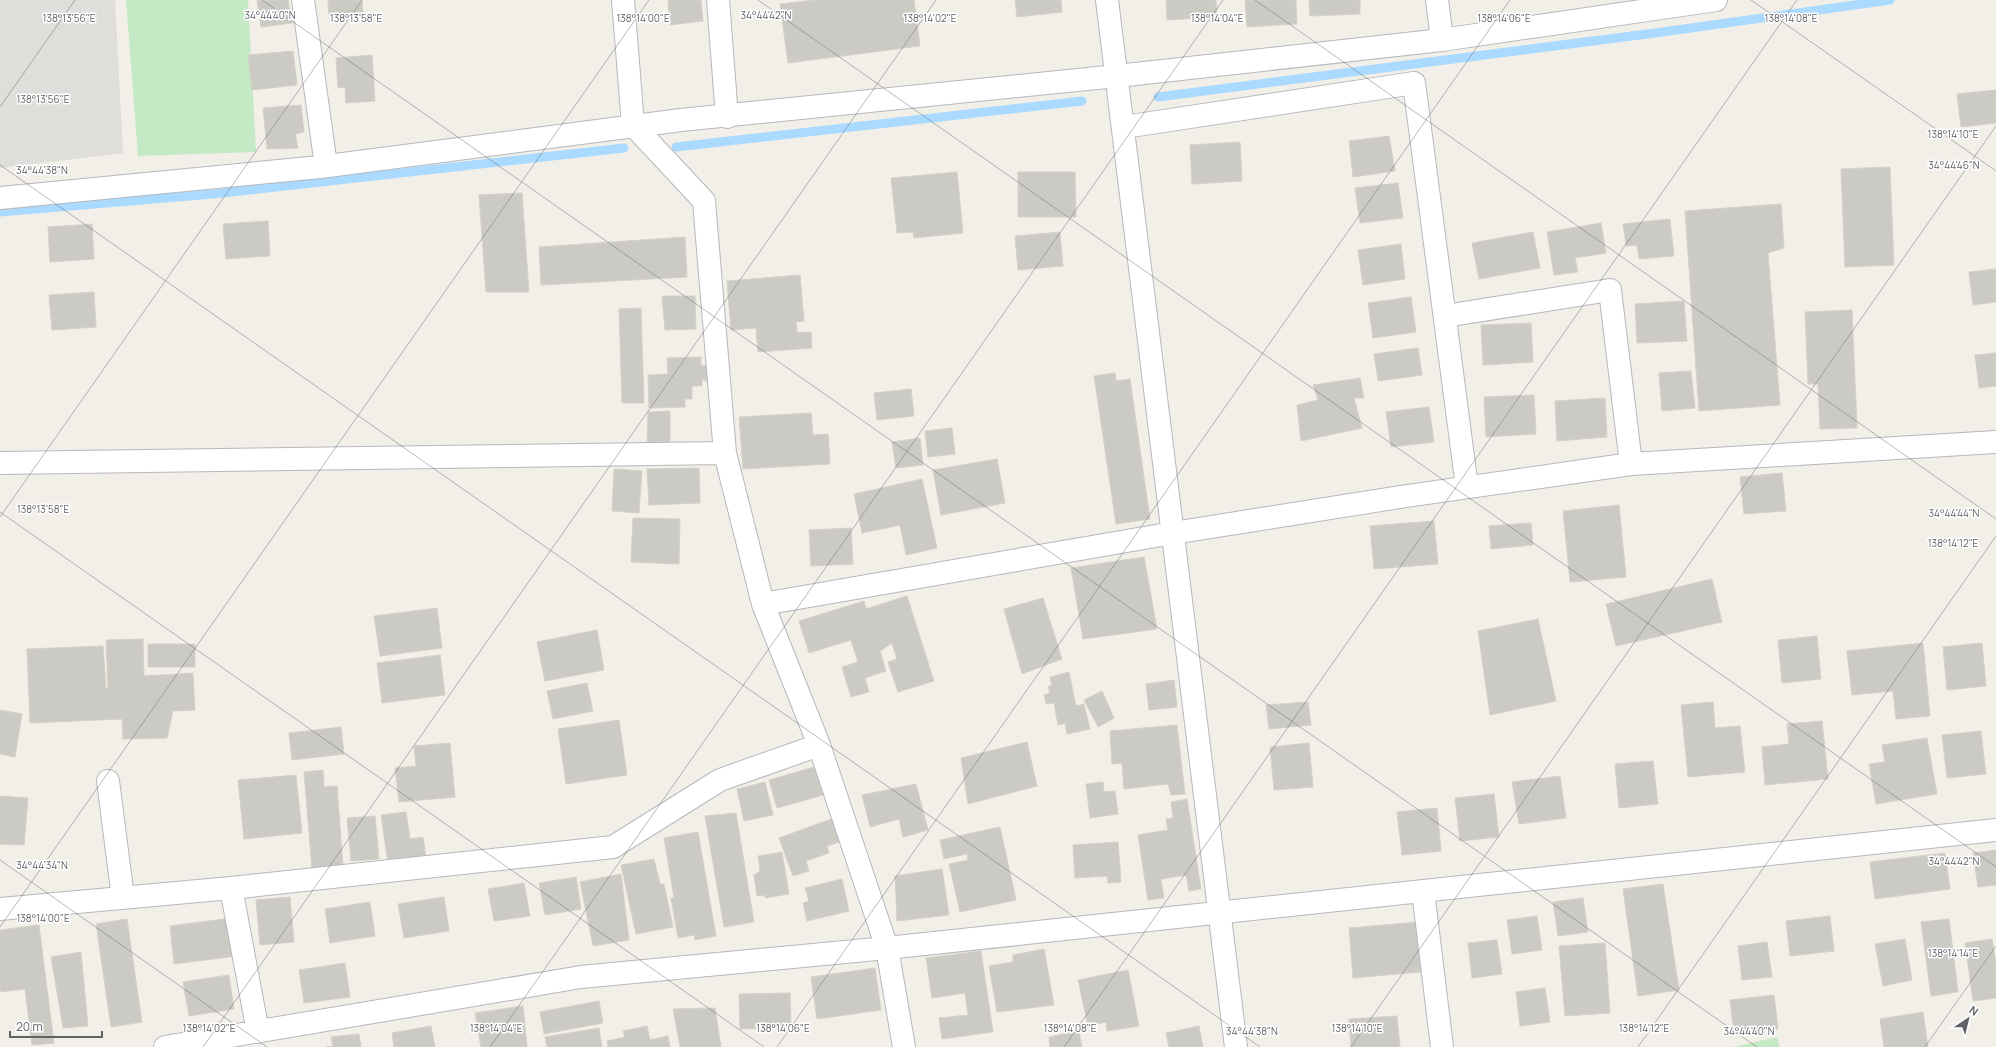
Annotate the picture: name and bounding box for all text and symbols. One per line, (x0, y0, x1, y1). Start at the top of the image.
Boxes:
text: 34°44'40"N (244, 8, 296, 22)
text: 34°44'42"N (741, 8, 792, 22)
text: 138°13'56"E (43, 11, 96, 25)
text: 138°13'58"E (330, 11, 383, 25)
text: 138°14'00"E (616, 11, 670, 25)
text: 138°14'02"E (904, 11, 957, 25)
text: 138°14'04"E (1191, 11, 1244, 25)
text: 138°14'06"E (1477, 11, 1531, 25)
text: 138°14'08"E (1765, 11, 1818, 25)
text: 138°13'56"E (17, 92, 70, 106)
text: 138°14'10"E (1928, 127, 1979, 141)
text: 34°44'46"N (1928, 158, 1980, 172)
text: 34°44'38"N (16, 163, 68, 177)
text: 138°13'58"E (17, 502, 70, 516)
text: 34°44'44"N (1929, 506, 1980, 520)
text: 138°14'12"E (1928, 536, 1979, 550)
text: 34°44'42"N (1929, 854, 1980, 868)
text: 34°44'34"N (16, 858, 68, 872)
text: 138°14'00"E (16, 911, 70, 925)
text: 138°14'14"E (1928, 946, 1979, 960)
north arrow (1948, 999, 1988, 1039)
text: N (1966, 1002, 1982, 1019)
scale bar (10, 1013, 102, 1039)
text: 20 m (16, 1018, 43, 1035)
text: 138°14'02"E (183, 1021, 236, 1035)
text: 138°14'04"E (470, 1021, 523, 1035)
text: 138°14'06"E (756, 1021, 810, 1035)
text: 138°14'08"E (1044, 1021, 1097, 1035)
text: 138°14'10"E (1332, 1021, 1383, 1035)
text: 138°14'12"E (1619, 1021, 1670, 1035)
text: 34°44'38"N (1226, 1024, 1278, 1038)
text: 34°44'40"N (1723, 1024, 1775, 1038)

